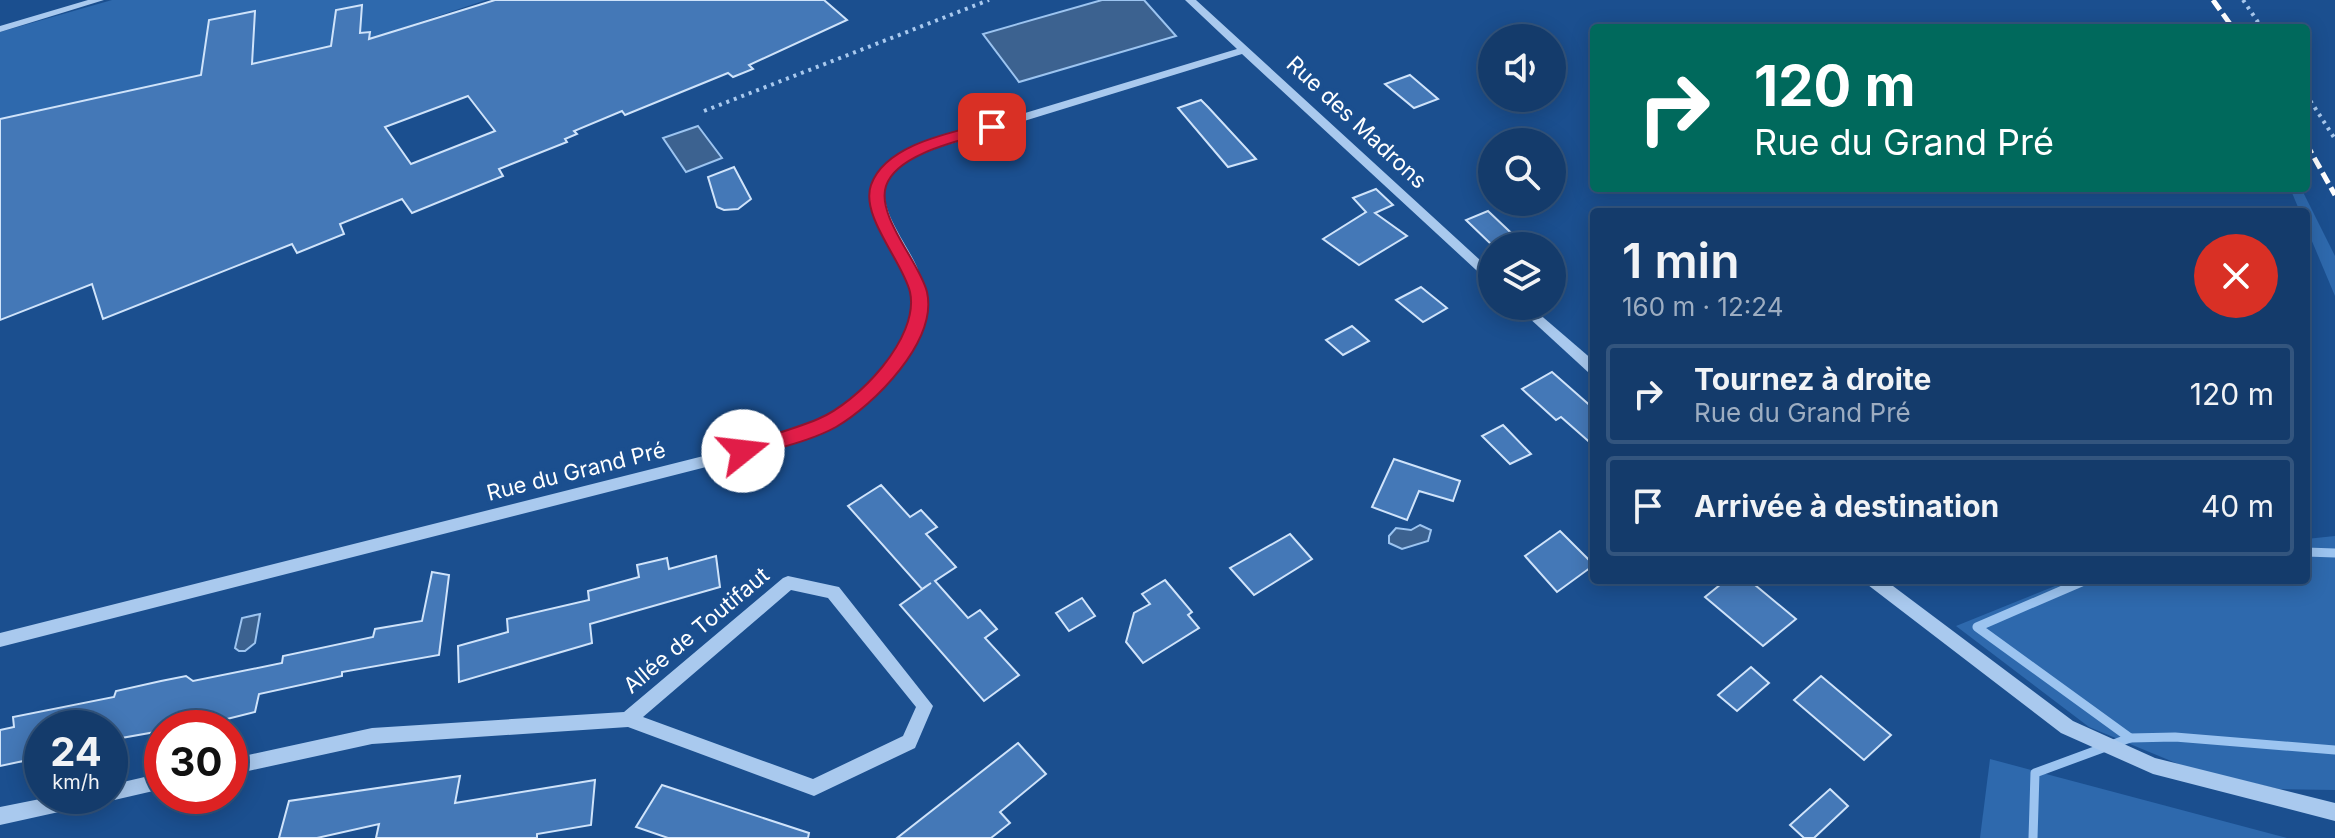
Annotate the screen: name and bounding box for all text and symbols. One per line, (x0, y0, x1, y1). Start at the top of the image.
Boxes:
map controls (1478, 24, 1566, 320)
button: sound (1478, 24, 1566, 112)
street label: Rue des Madrons (1282, 51, 1432, 193)
text: 120 m (1754, 52, 1916, 120)
icon: right (1622, 56, 1726, 160)
pin (958, 93, 1026, 161)
icon: arrive (970, 105, 1014, 149)
text: Rue du Grand Pré (1754, 120, 2054, 164)
button: search (1478, 128, 1566, 216)
text: 1 min (1622, 231, 1740, 290)
button: layers (1478, 232, 1566, 320)
button: close (2194, 234, 2278, 318)
text: 160 m · 12:24 (1622, 291, 1783, 322)
text: Tournez à droite (1694, 361, 1931, 397)
icon: right (1626, 372, 1670, 416)
text: 120 m (2190, 376, 2274, 412)
text: Rue du Grand Pré (1694, 397, 1911, 428)
position arrow (701, 409, 785, 493)
street label: Rue du Grand Pré (484, 436, 668, 506)
icon: arrive (1626, 484, 1670, 528)
text: Arrivée à destination (1694, 488, 1999, 524)
text: 40 m (2201, 488, 2274, 524)
street label: Allée de Toutifaut (618, 562, 774, 698)
speed limit sign: 30 (144, 710, 248, 814)
text: 24 (50, 727, 102, 776)
text: km/h (52, 770, 100, 794)

